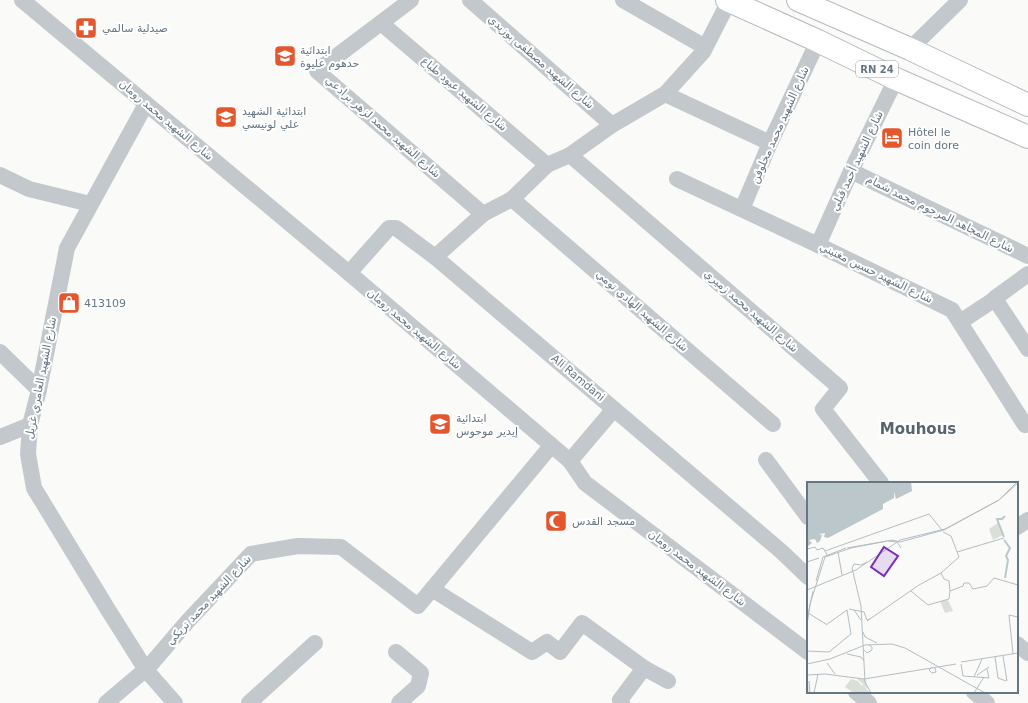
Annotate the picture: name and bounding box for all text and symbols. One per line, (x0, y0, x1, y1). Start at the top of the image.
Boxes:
street label: شارع الشهيد مصطفى بوزيدي (485, 12, 597, 112)
pharmacy icon: صيدلية سالمي (73, 15, 99, 41)
place label: صيدلية سالمي (102, 22, 168, 35)
school or university icon: ابتدائية حدهوم عليوة (272, 43, 298, 69)
place label: ابتدائية حدهوم عليوة (300, 44, 359, 70)
street label: شارع الشهيد عبود طباع (419, 54, 509, 134)
road number: RN 24 (856, 61, 898, 77)
street label: شارع الشهيد محمد مخلوفن (748, 65, 812, 185)
street label: شارع الشهيد محمد لزهر برادعي (323, 74, 443, 180)
street label: شارع الشهيد محمد رومان (116, 77, 216, 163)
school or university icon: ابتدائية الشهيد علي لونيسي (213, 104, 239, 130)
place label: ابتدائية الشهيد علي لونيسي (242, 105, 306, 131)
street label: شارع الشهيد أحمد قبلي (827, 109, 886, 213)
hotel icon: Hôtel le coin dore (879, 125, 905, 151)
place label: Hôtel le coin dore (908, 126, 959, 152)
street label: شارع المجاهد المرحوم محمد شمام (864, 173, 1016, 255)
street label: شارع الشهيد حسين مغنيني (817, 240, 935, 306)
street label: شارع الشهيد محمد زميري (702, 267, 800, 355)
street label: شارع الشهيد الهادي تومي (593, 268, 691, 354)
street label: شارع الشهيد محمد رومان (364, 286, 464, 372)
shop icon: 413109 (56, 290, 82, 316)
place label: 413109 (84, 297, 126, 310)
street label: شارع الشهيد العامري غزيل (23, 316, 59, 440)
street label: Ali Ramdani (549, 352, 607, 404)
school or university icon: ابتدائية إيدير موحوس (427, 411, 453, 437)
place label: ابتدائية إيدير موحوس (456, 412, 518, 438)
district label: Mouhous (880, 420, 956, 438)
inset map (807, 482, 1018, 693)
mosque icon: مسجد القدس (543, 508, 569, 534)
place label: مسجد القدس (572, 515, 635, 528)
street label: شارع الشهيد محمد رومان (646, 527, 748, 609)
street label: شارع الشهيد محمد تريكي (164, 552, 254, 648)

